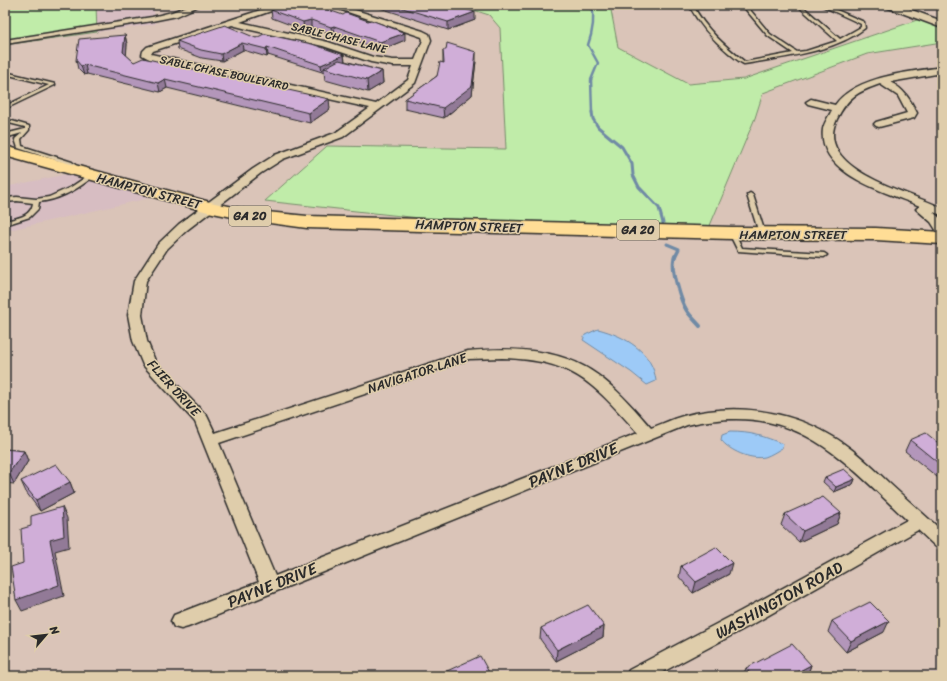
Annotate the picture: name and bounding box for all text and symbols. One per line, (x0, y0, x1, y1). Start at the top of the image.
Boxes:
street label: SABLE CHASE LANE (289, 17, 390, 59)
street label: SABLE CHASE BOULEVARD (158, 50, 290, 96)
street label: HAMPTON STREET (94, 166, 205, 216)
road number: GA 20 (229, 206, 271, 226)
street label: HAMPTON STREET (415, 213, 525, 239)
road number: GA 20 (617, 220, 659, 240)
street label: HAMPTON STREET (739, 223, 848, 246)
street label: NAVIGATOR LANE (364, 346, 470, 400)
street label: FLIER DRIVE (142, 354, 207, 423)
street label: PAYNE DRIVE (524, 433, 623, 496)
street label: PAYNE DRIVE (223, 553, 322, 616)
street label: WASHINGTON ROAD (710, 553, 849, 647)
north arrow (26, 615, 66, 655)
text: N (44, 622, 65, 639)

